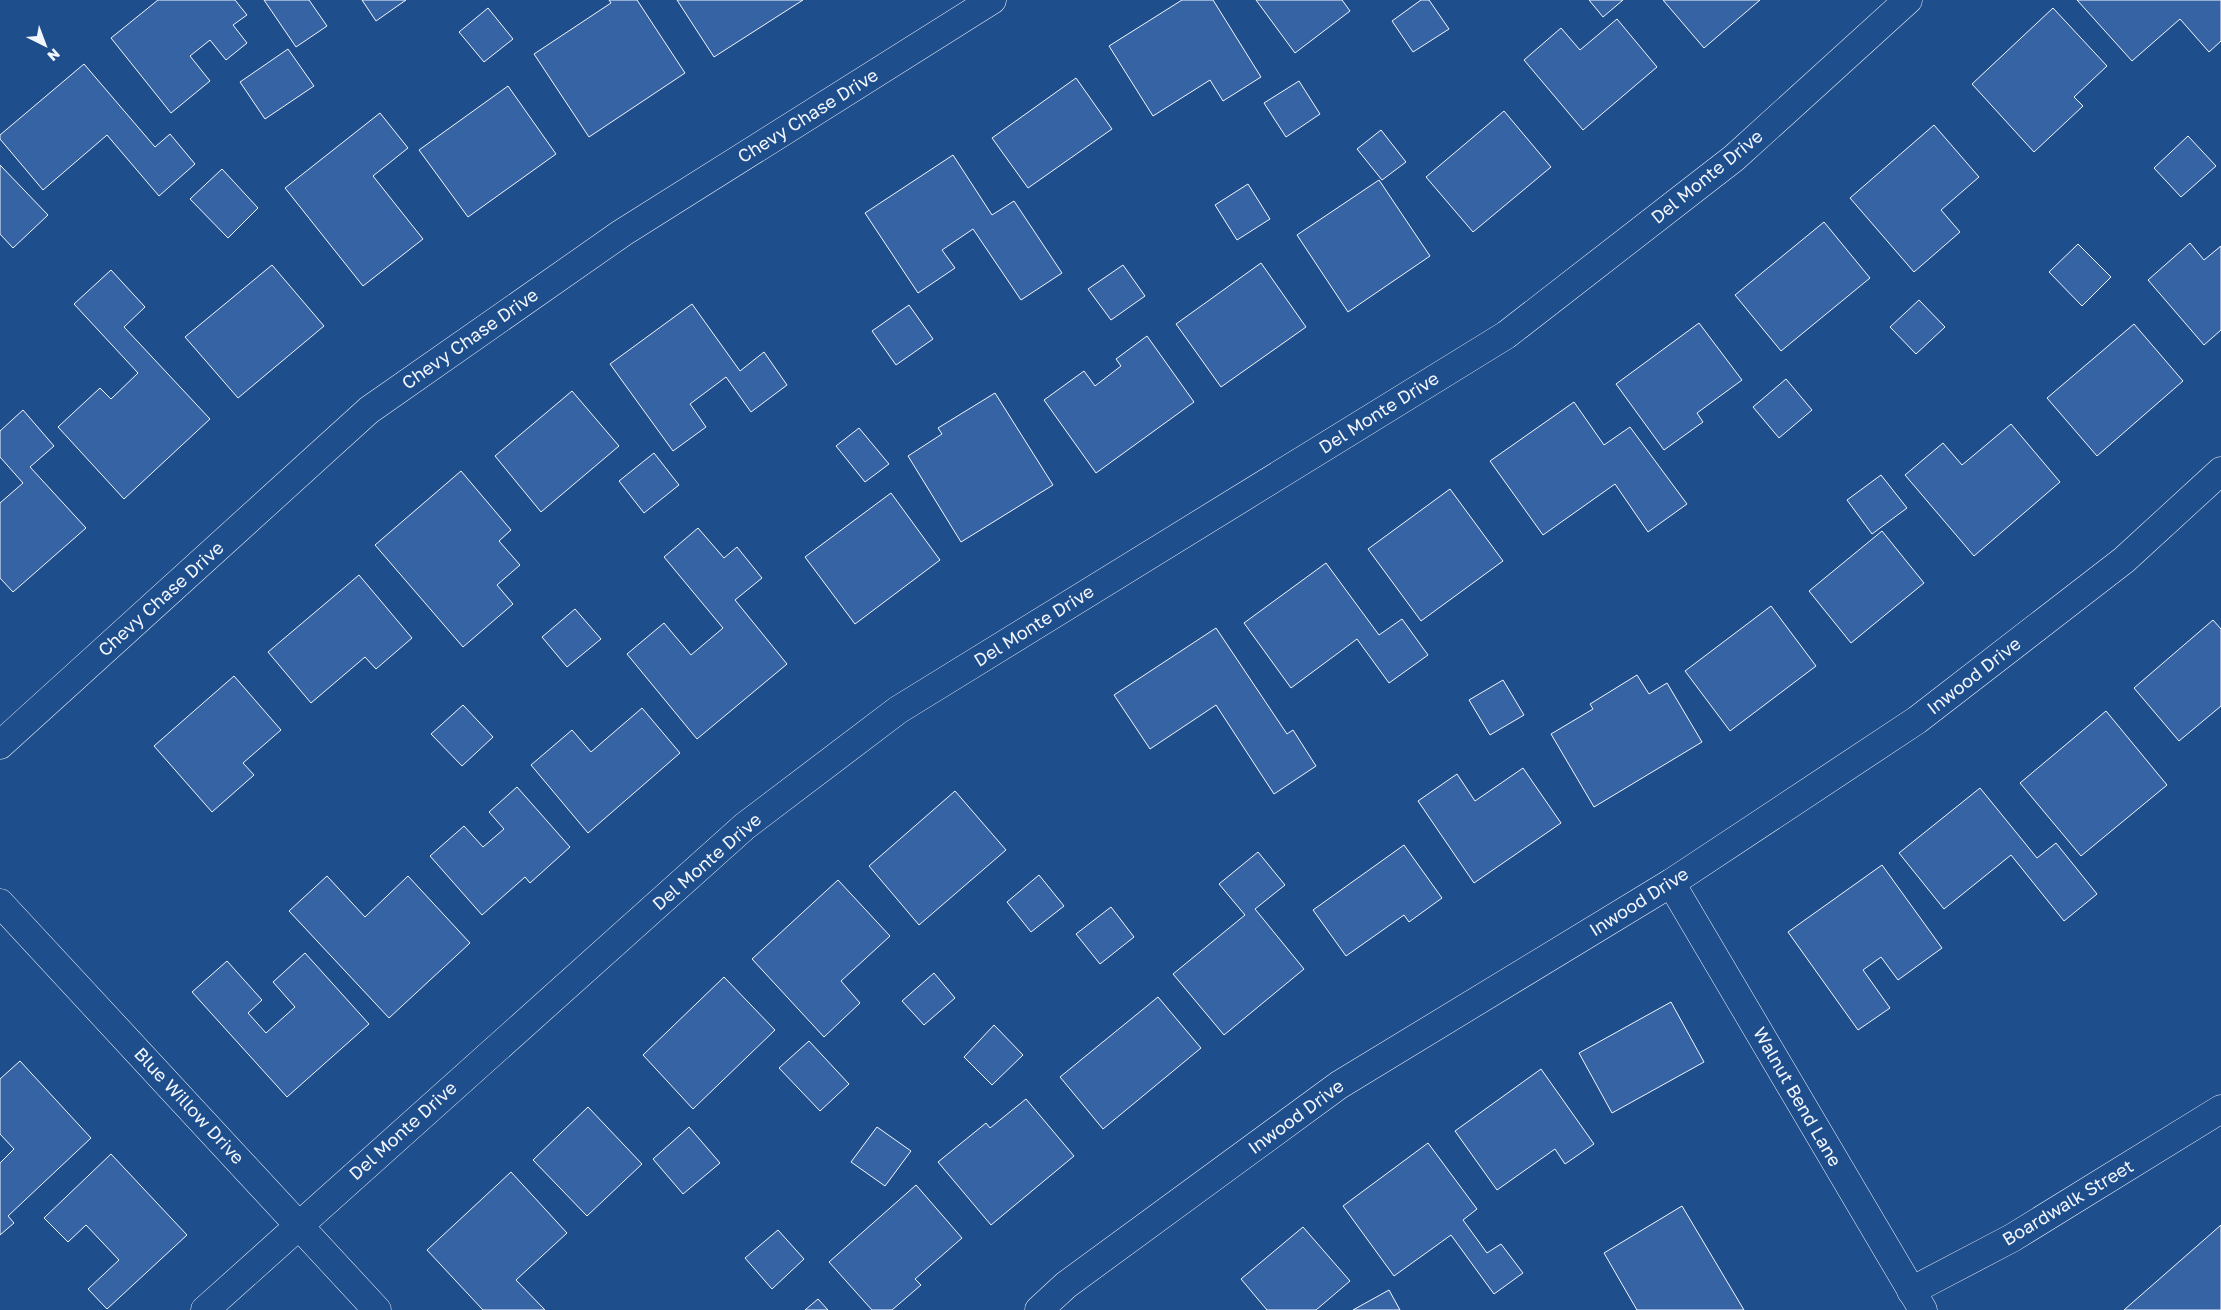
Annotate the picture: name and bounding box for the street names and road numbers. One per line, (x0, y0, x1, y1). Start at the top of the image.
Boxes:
street label: Chevy Chase Drive (733, 63, 882, 167)
street label: Del Monte Drive (1646, 124, 1767, 228)
street label: Chevy Chase Drive (397, 283, 542, 393)
street label: Del Monte Drive (1314, 366, 1442, 458)
street label: Chevy Chase Drive (93, 536, 228, 660)
street label: Del Monte Drive (969, 579, 1097, 671)
street label: Inwood Drive (1922, 632, 2025, 719)
street label: Del Monte Drive (647, 808, 765, 915)
street label: Inwood Drive (1585, 862, 1692, 940)
street label: Walnut Bend Lane (1749, 1023, 1847, 1170)
street label: Blue Willow Drive (130, 1042, 249, 1168)
street label: Inwood Drive (1243, 1074, 1347, 1158)
street label: Del Monte Drive (344, 1076, 461, 1184)
street label: Boardwalk Street (1998, 1154, 2137, 1250)

